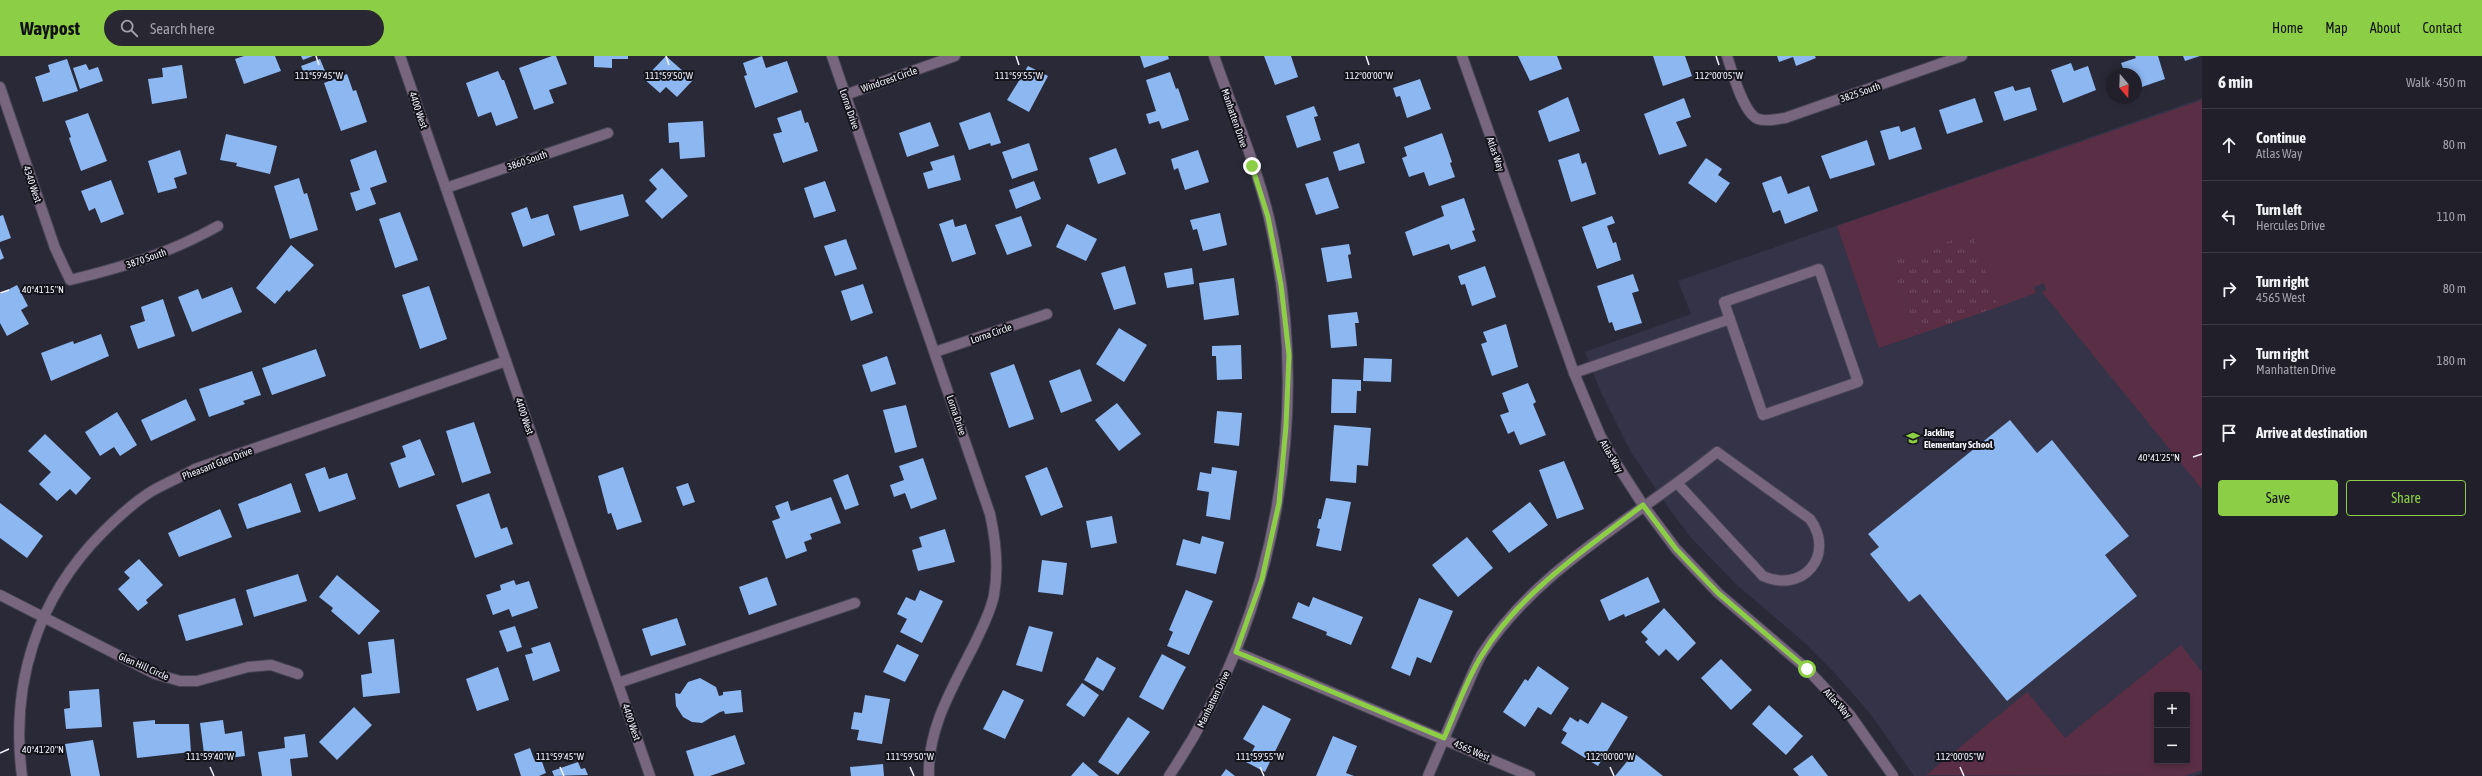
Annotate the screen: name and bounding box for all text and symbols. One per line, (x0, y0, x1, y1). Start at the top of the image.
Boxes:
search box (104, 10, 384, 46)
text: Waypost (20, 17, 80, 39)
icon: search (118, 17, 140, 39)
text: Search here (150, 20, 215, 37)
text: Home (2272, 20, 2303, 36)
text: Map (2325, 20, 2348, 36)
text: About (2370, 20, 2401, 36)
text: Contact (2423, 20, 2462, 36)
street label: Windcrest Circle (860, 65, 919, 94)
north arrow (2106, 68, 2142, 104)
text: 111°59'45"W (295, 70, 344, 81)
text: 111°59'50"W (645, 70, 694, 81)
text: 111°59'55"W (995, 70, 1044, 81)
text: 112°00'00"W (1345, 70, 1394, 81)
text: 112°00'05"W (1695, 70, 1744, 81)
text: 6 min (2218, 72, 2253, 92)
text: Walk · 450 m (2406, 75, 2466, 90)
street label: 3825 South (1839, 80, 1882, 104)
street label: Manhatten Drive (1219, 87, 1250, 149)
street label: Lorna Drive (838, 88, 862, 131)
street label: 4400 West (407, 90, 430, 130)
text: Continue (2256, 129, 2306, 146)
icon: ahead (2218, 134, 2240, 156)
street label: Atlas Way (1485, 135, 1507, 173)
text: 80 m (2443, 137, 2466, 152)
text: Atlas Way (2256, 146, 2302, 161)
street label: 3860 South (506, 148, 549, 172)
route end (1243, 157, 1261, 175)
street label: 4340 West (21, 164, 44, 204)
text: Turn left (2256, 201, 2302, 218)
icon: left (2218, 206, 2240, 228)
text: 110 m (2437, 209, 2466, 224)
text: Hercules Drive (2256, 218, 2325, 233)
street label: 3870 South (125, 246, 168, 270)
text: Turn right (2256, 273, 2309, 290)
icon: right (2218, 278, 2240, 300)
text: 80 m (2443, 281, 2466, 296)
text: 40°41'15"N (22, 284, 64, 295)
text: 4565 West (2256, 290, 2306, 305)
street label: Lorna Circle (969, 321, 1014, 346)
text: Turn right (2256, 345, 2309, 362)
icon: right (2218, 350, 2240, 372)
text: 180 m (2437, 353, 2466, 368)
text: Manhatten Drive (2256, 362, 2336, 377)
street label: Lorna Drive (945, 394, 969, 437)
street label: 4400 West (513, 396, 536, 436)
icon: arrive (2218, 422, 2240, 444)
text: Arrive at destination (2256, 424, 2367, 441)
place label: Jackling Elementary School (1923, 427, 1993, 450)
school or university icon: Jackling Elementary School (1905, 430, 1921, 446)
street label: Atlas Way (1598, 438, 1625, 474)
street label: Pheasant Glen Drive (181, 445, 254, 482)
text: 40°41'25"N (2138, 452, 2180, 463)
button: Save (2218, 480, 2338, 516)
button: Share (2346, 480, 2466, 516)
street label: Glen Hill Circle (117, 650, 171, 683)
route start (1798, 660, 1816, 678)
street label: Manhatten Drive (1195, 669, 1232, 729)
street label: Atlas Way (1822, 686, 1854, 720)
map controls (2154, 692, 2190, 764)
button: + (2154, 692, 2190, 728)
street label: 4400 West (620, 702, 643, 742)
button: − (2154, 728, 2190, 764)
street label: 4565 West (1452, 738, 1492, 763)
text: 40°41'20"N (22, 744, 64, 755)
text: 111°59'40"W (186, 751, 235, 762)
text: 111°59'45"W (536, 751, 585, 762)
text: 111°59'50"W (886, 751, 935, 762)
text: 111°59'55"W (1236, 751, 1285, 762)
text: 112°00'00"W (1586, 751, 1635, 762)
text: 112°00'05"W (1936, 751, 1985, 762)

